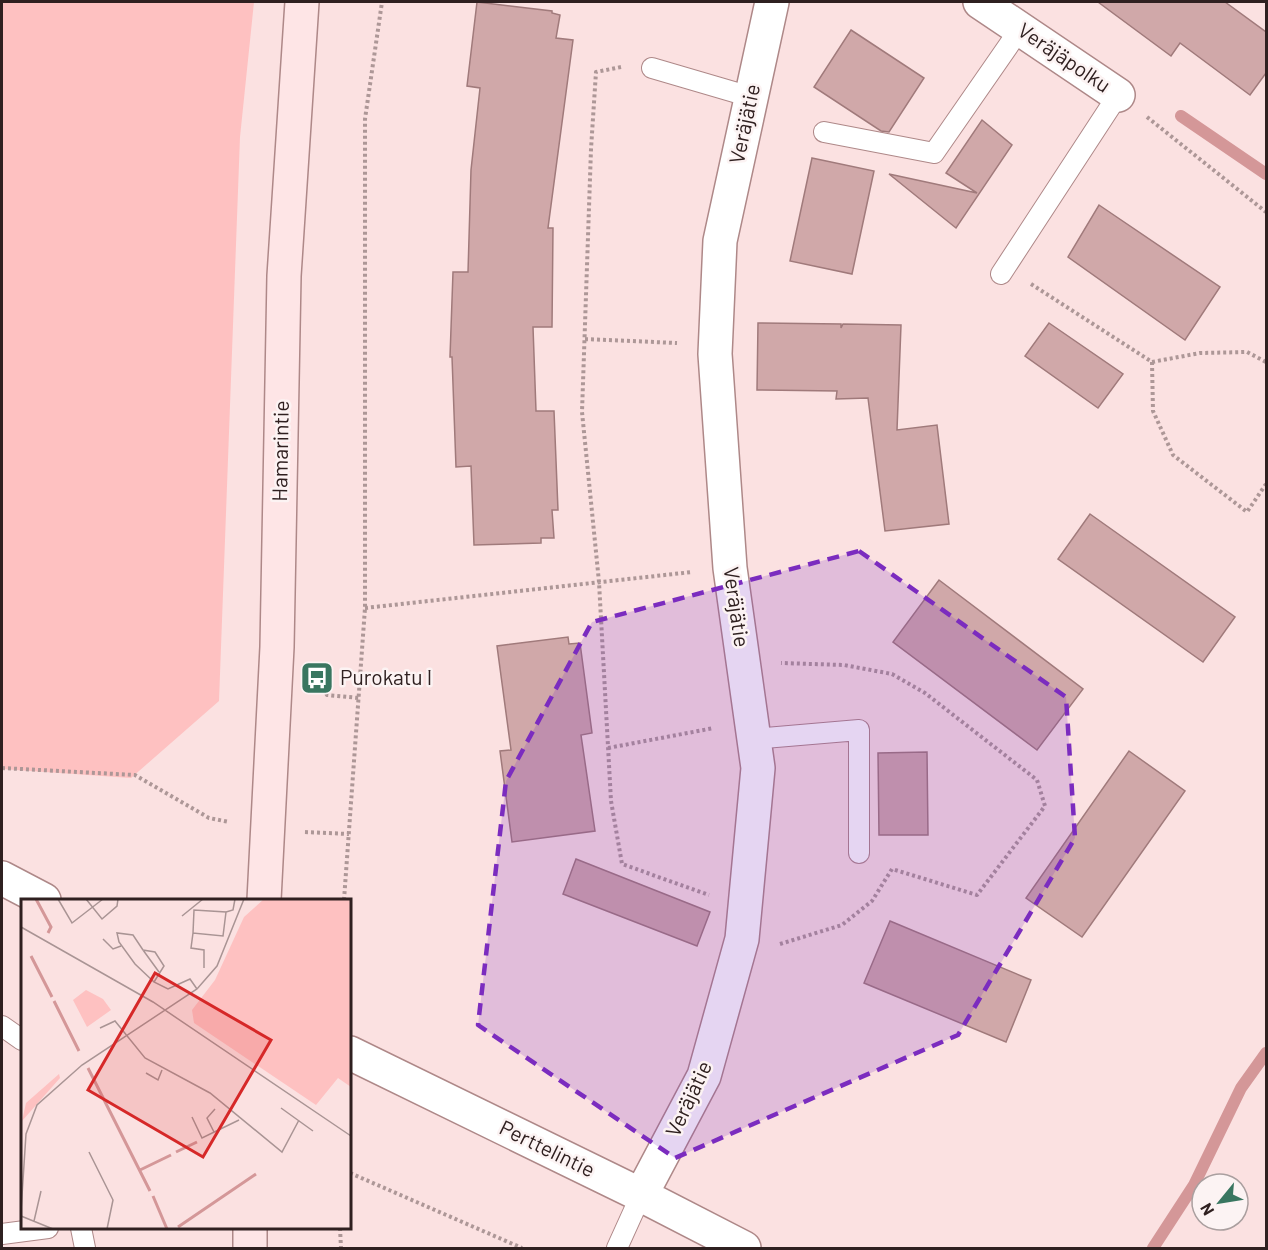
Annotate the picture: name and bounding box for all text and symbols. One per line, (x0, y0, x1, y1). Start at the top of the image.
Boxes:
street label: Veräjäpolku (1014, 17, 1116, 97)
street label: Veräjätie (723, 82, 764, 166)
street label: Hamarintie (266, 400, 293, 502)
street label: Veräjätie (719, 565, 755, 649)
bus stop icon: Purokatu I (299, 660, 335, 696)
place label: Purokatu I (340, 664, 432, 689)
inset map (21, 899, 351, 1229)
street label: Veräjätie (659, 1056, 716, 1140)
street label: Perttelintie (496, 1114, 599, 1181)
north arrow (1190, 1172, 1250, 1232)
text: N (1196, 1200, 1217, 1219)

